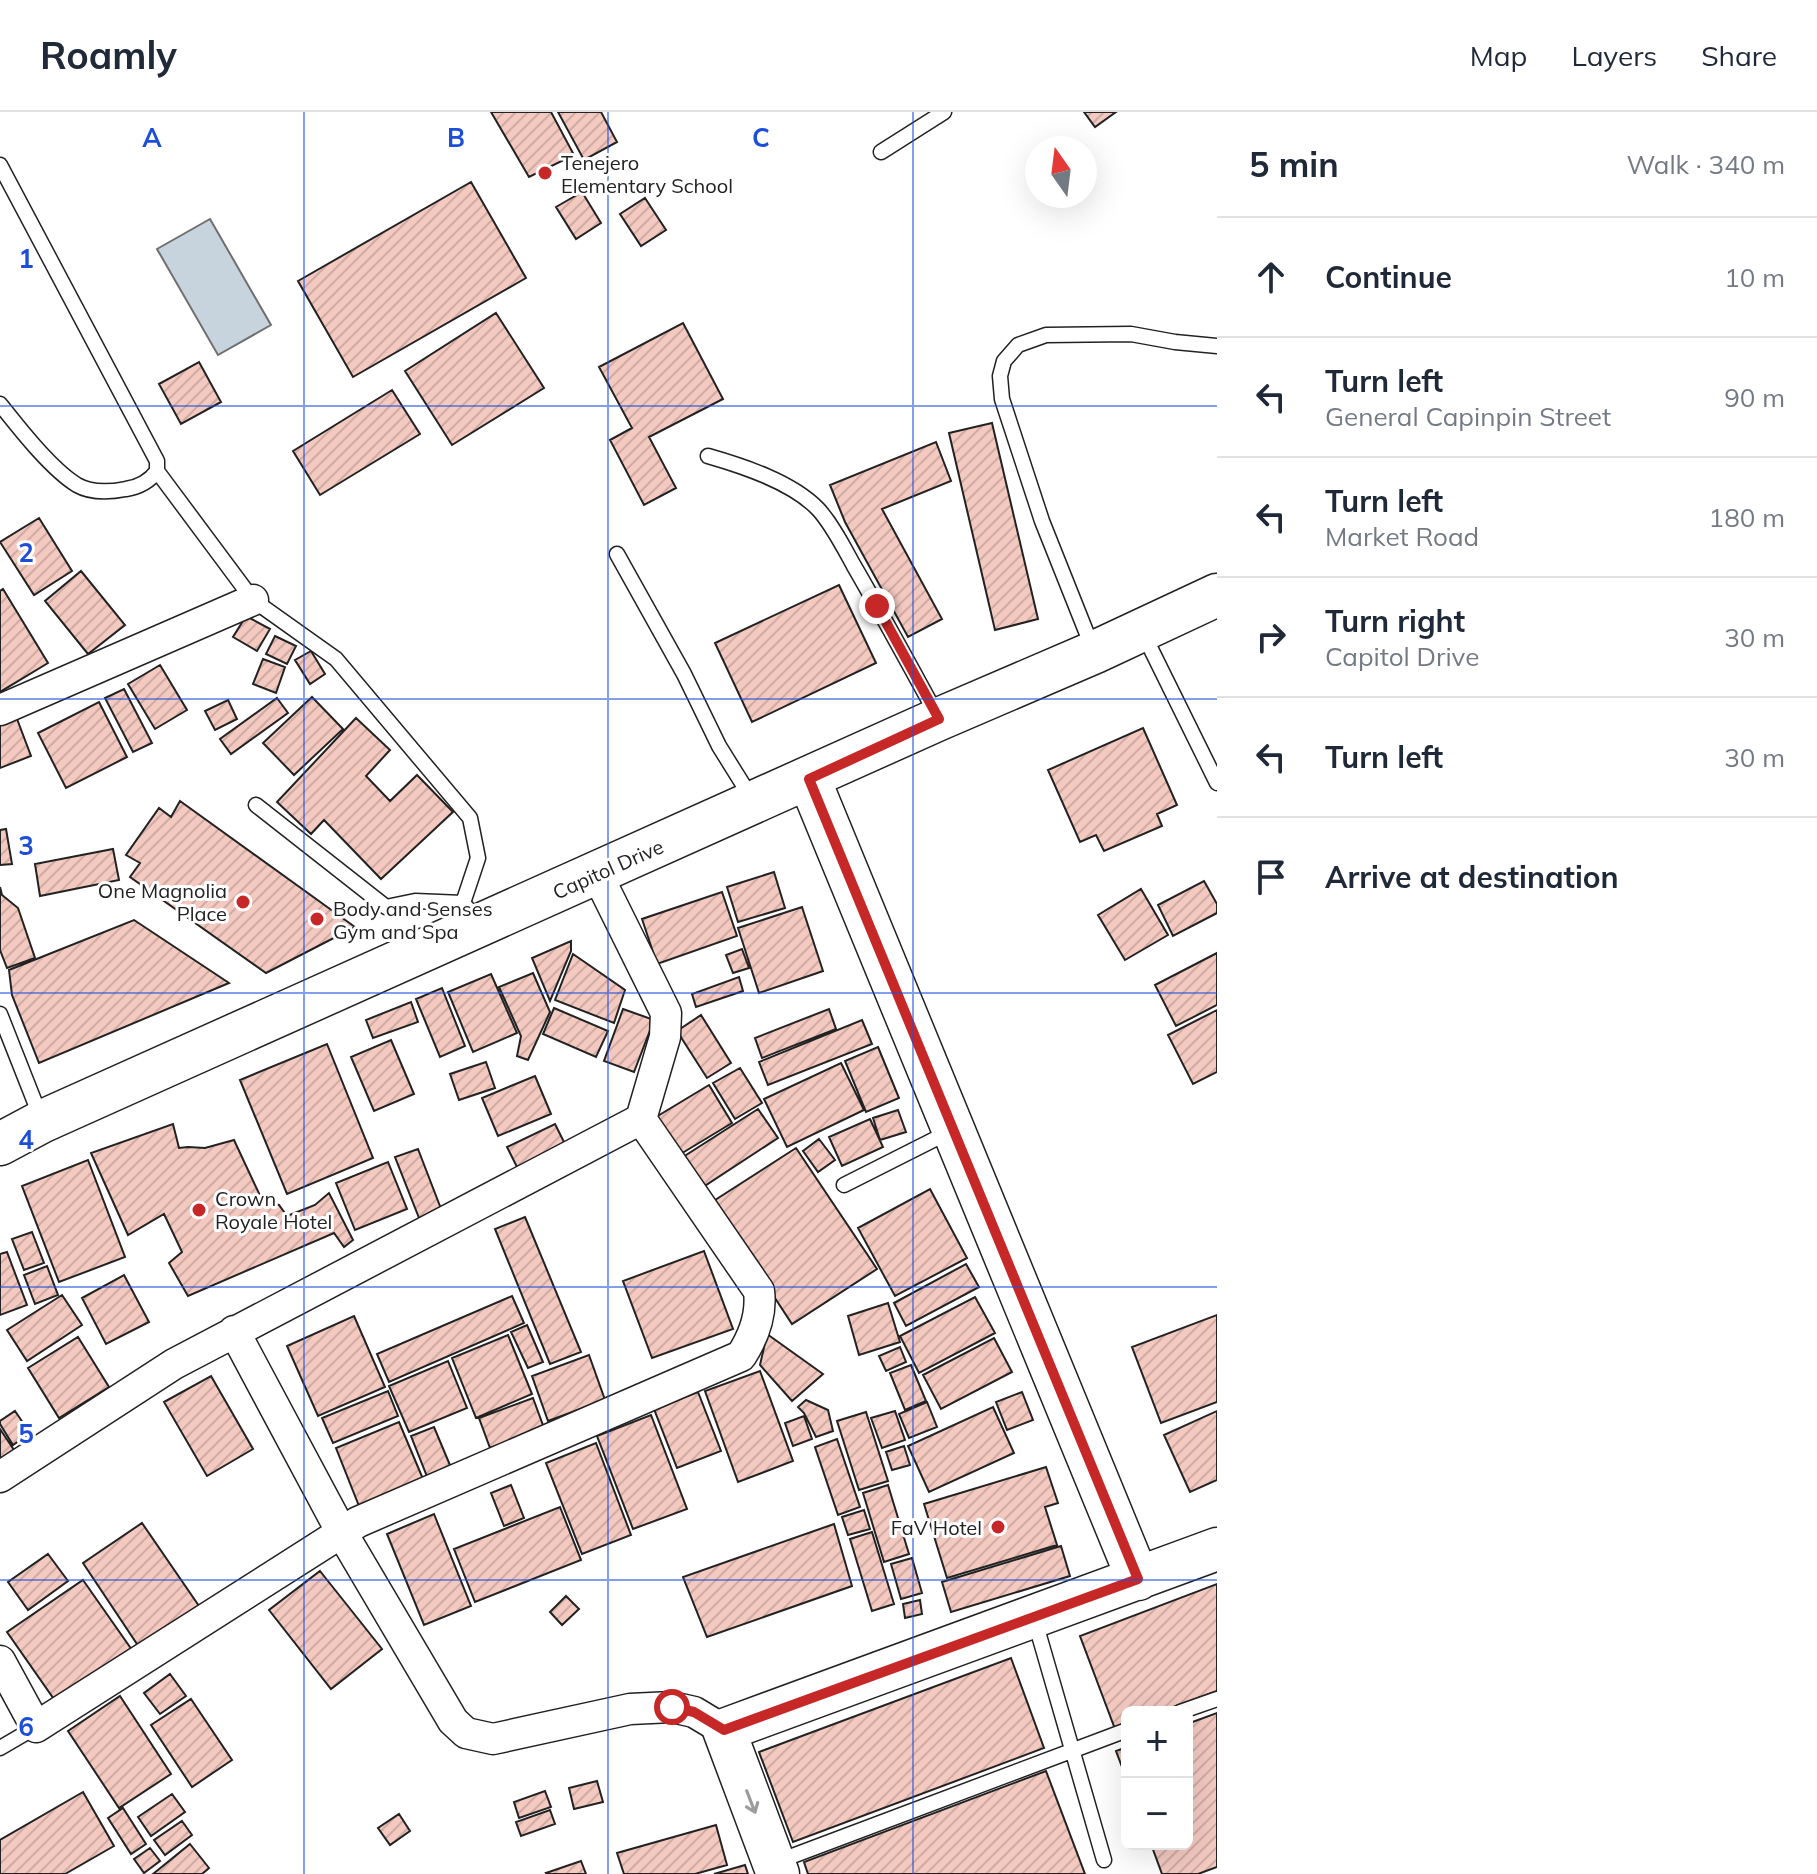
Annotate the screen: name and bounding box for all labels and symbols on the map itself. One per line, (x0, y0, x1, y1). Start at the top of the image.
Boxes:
text: A (142, 121, 162, 154)
text: B (447, 121, 465, 154)
text: C (752, 121, 770, 154)
north arrow (1025, 136, 1097, 208)
place label: Tenejero Elementary School (561, 150, 733, 198)
marker: Tenejero Elementary School (536, 164, 554, 182)
text: 1 (18, 242, 34, 275)
text: 2 (18, 536, 34, 569)
route end (859, 588, 895, 624)
text: 3 (18, 829, 34, 862)
street label: Capitol Drive (549, 833, 667, 905)
place label: One Magnolia Place (98, 878, 227, 926)
marker: One Magnolia Place (234, 893, 252, 911)
place label: Body and Senses Gym and Spa (333, 896, 493, 944)
marker: Body and Senses Gym and Spa (308, 910, 326, 928)
text: 4 (18, 1123, 34, 1156)
place label: Crown Royale Hotel (215, 1186, 332, 1234)
marker: Crown Royale Hotel (190, 1201, 208, 1219)
text: 5 (18, 1417, 34, 1450)
place label: FaV Hotel (891, 1515, 982, 1540)
marker: FaV Hotel (989, 1518, 1007, 1536)
route start (654, 1689, 690, 1725)
text: 6 (18, 1710, 34, 1743)
one-way arrow (745, 1789, 760, 1814)

